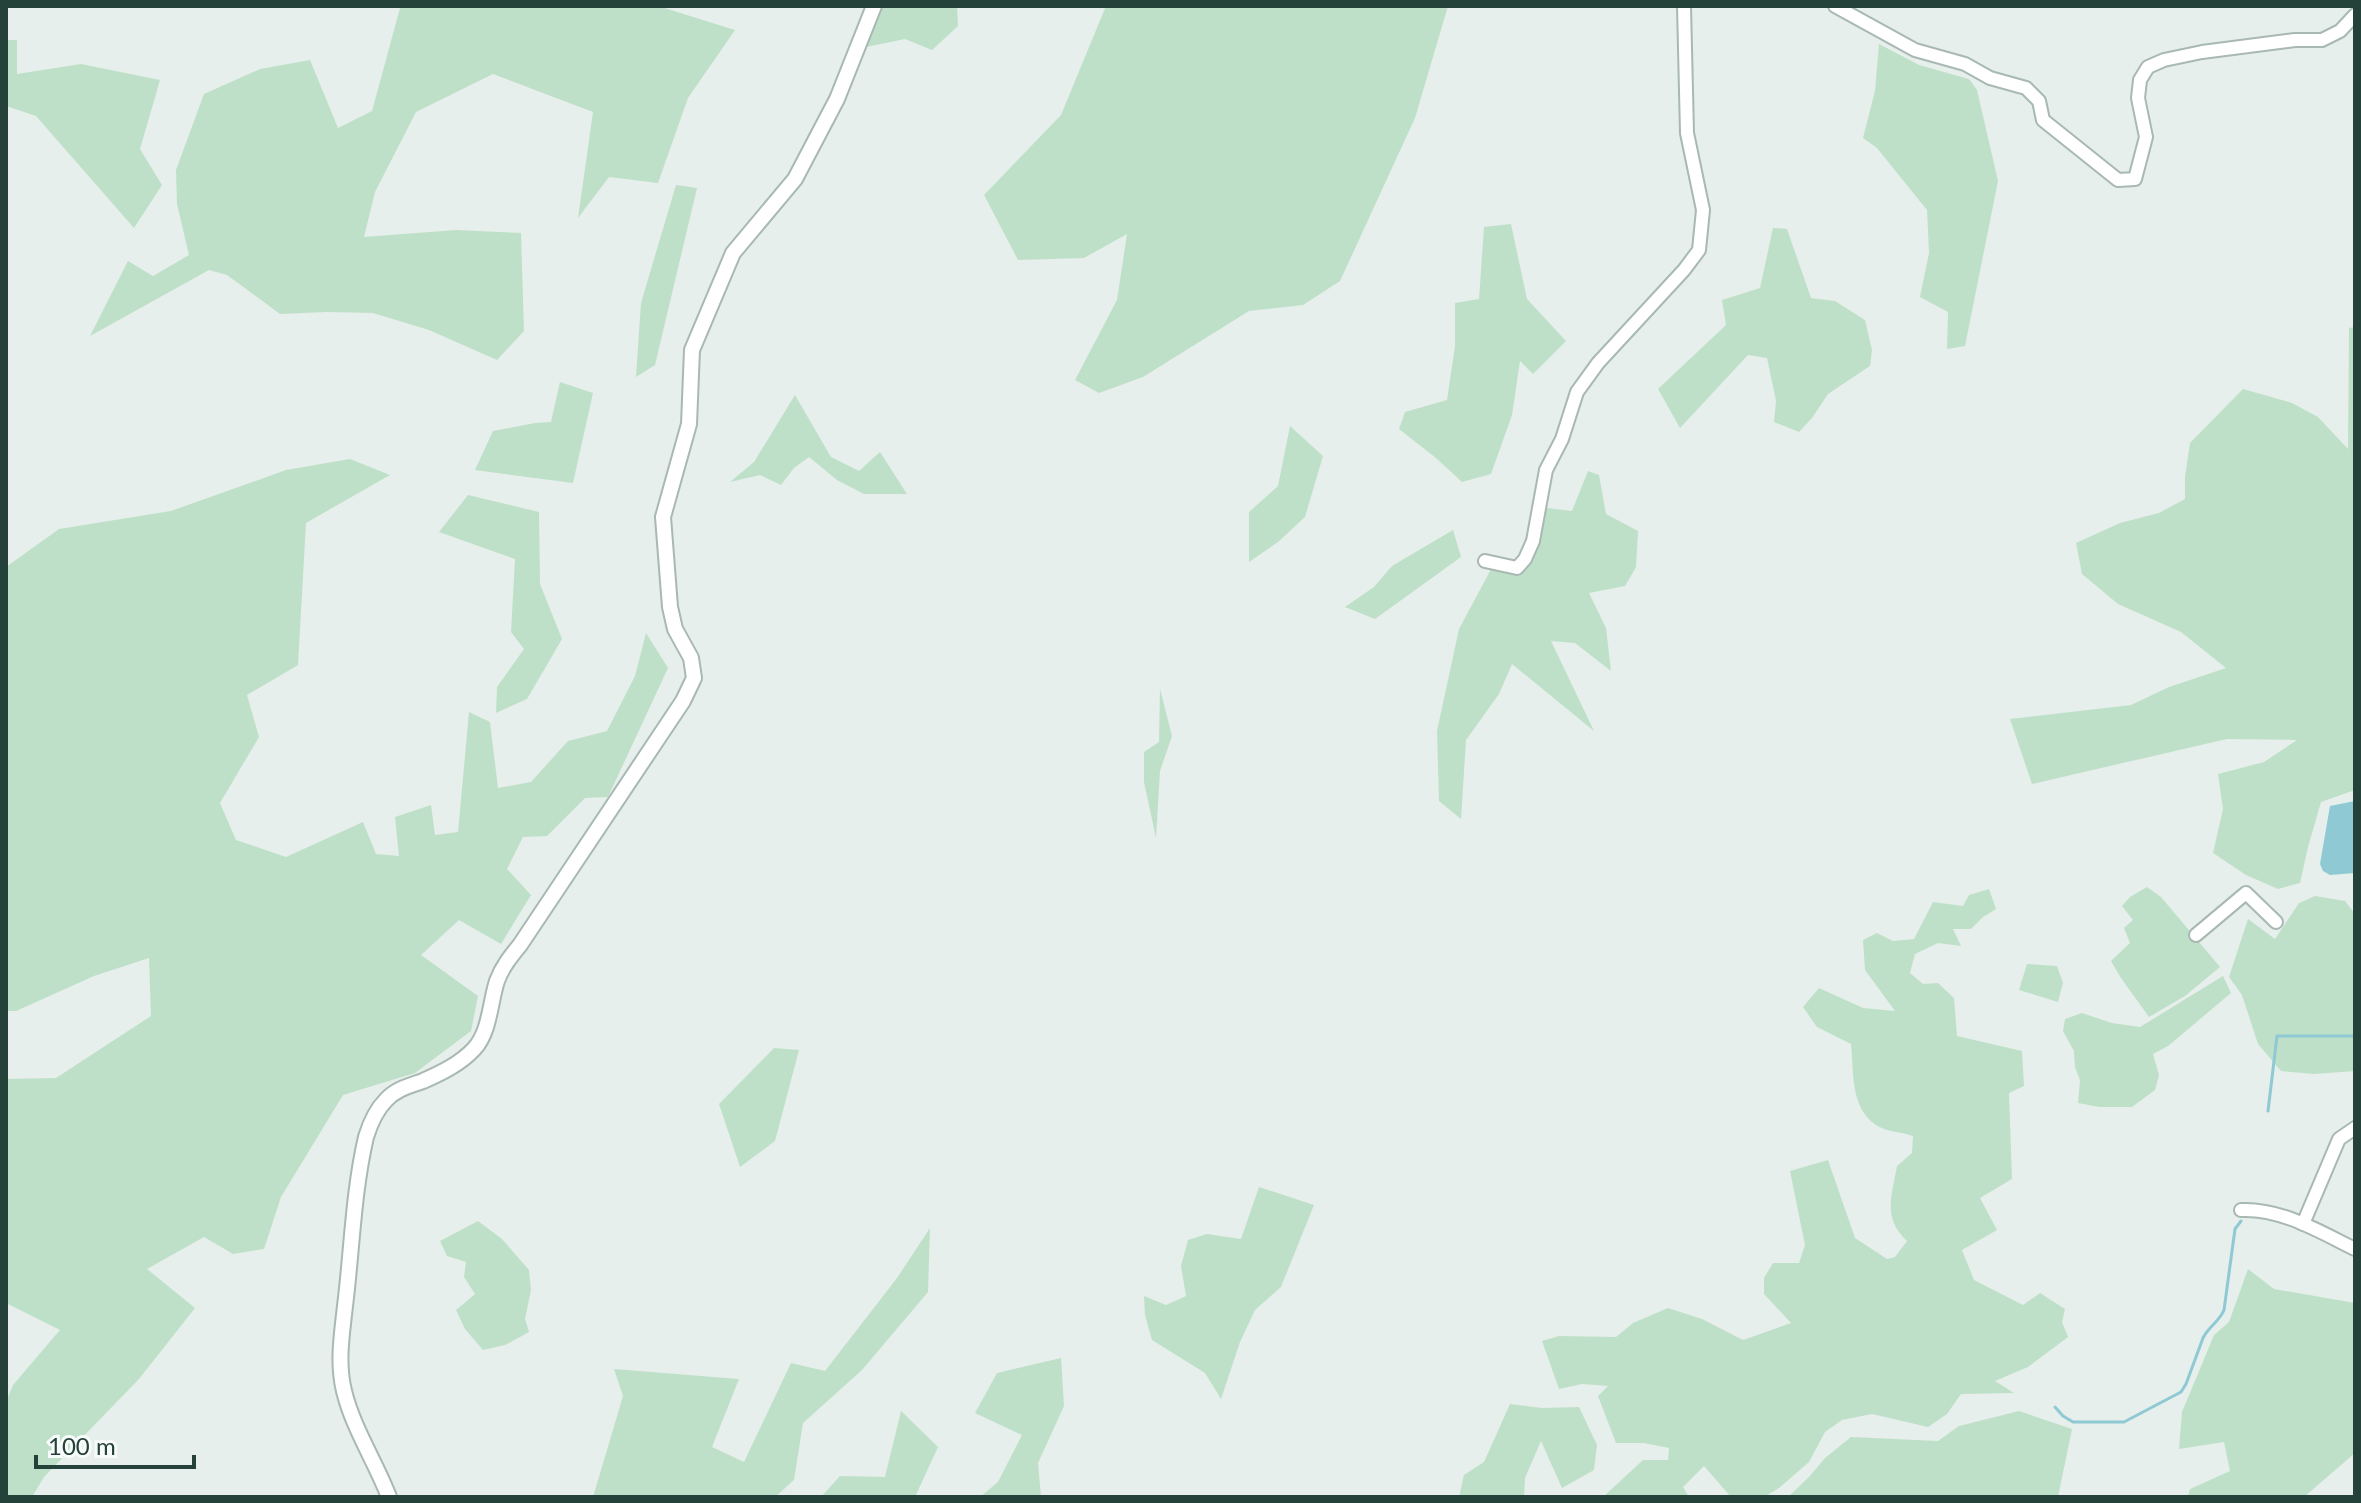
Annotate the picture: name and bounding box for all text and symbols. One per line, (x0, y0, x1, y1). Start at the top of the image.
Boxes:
scale bar (36, 1419, 194, 1469)
text: 100 m (48, 1431, 116, 1460)

